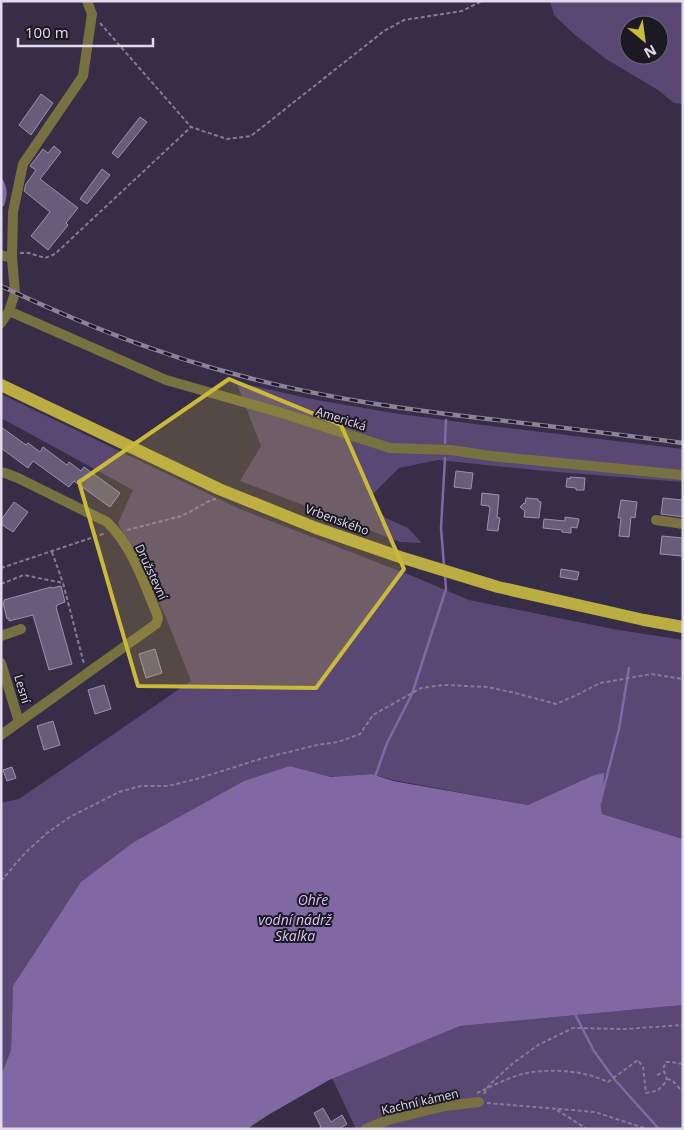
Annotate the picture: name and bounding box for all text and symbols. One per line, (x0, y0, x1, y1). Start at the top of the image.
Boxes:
scale bar (18, 15, 152, 47)
north arrow (619, 15, 669, 65)
text: 100 m (25, 22, 69, 42)
text: N (641, 41, 660, 63)
street label: Americká (314, 402, 369, 435)
street label: Vrbenského (303, 500, 371, 539)
street label: Družstevní (131, 541, 172, 603)
street label: Lesní (10, 672, 35, 706)
water label: Ohře (298, 890, 328, 909)
water label: vodní nádrž Skalka (258, 910, 333, 945)
street label: Kachní kámen (380, 1084, 460, 1119)

